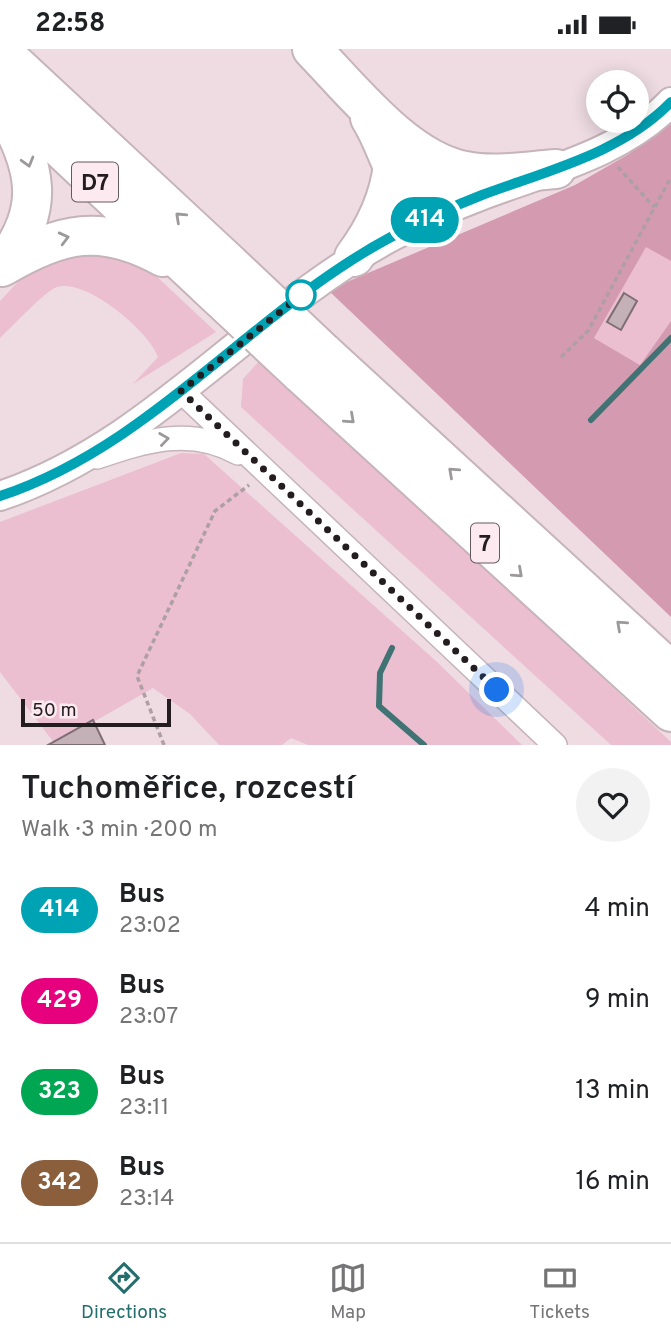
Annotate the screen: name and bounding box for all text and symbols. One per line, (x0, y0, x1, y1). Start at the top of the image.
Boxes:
text: 22:58 (35, 8, 105, 41)
map controls (586, 70, 649, 133)
button: locate (586, 70, 649, 133)
one-way arrow (20, 155, 35, 167)
road number: D7 (72, 163, 118, 201)
line badge: 414 (385, 197, 465, 243)
text: 414 (405, 205, 445, 235)
one-way arrow (175, 213, 188, 226)
one-way arrow (57, 232, 69, 246)
unlabelled marker (286, 280, 316, 310)
one-way arrow (342, 411, 355, 423)
one-way arrow (158, 431, 170, 446)
one-way arrow (448, 467, 461, 480)
road number: 7 (471, 523, 499, 563)
one-way arrow (510, 564, 523, 577)
one-way arrow (616, 621, 629, 633)
your location (479, 672, 514, 707)
scale bar (21, 696, 172, 728)
text: 50 m (32, 699, 77, 723)
button: heart (576, 768, 650, 842)
text: Tuchoměřice, rozcestí (21, 769, 355, 811)
text: Walk · 3 min · 200 m (21, 816, 218, 845)
text: Bus (119, 879, 165, 912)
text: 4 min (584, 893, 650, 926)
text: 414 (39, 895, 80, 925)
text: 23:02 (119, 912, 181, 941)
text: Bus (119, 970, 165, 1003)
text: 9 min (585, 984, 650, 1017)
text: 429 (37, 986, 82, 1016)
text: 23:07 (119, 1003, 178, 1032)
text: Bus (119, 1061, 165, 1094)
text: 13 min (575, 1075, 650, 1108)
text: 323 (38, 1077, 81, 1107)
text: 23:11 (119, 1094, 169, 1123)
text: Bus (119, 1152, 165, 1185)
text: 16 min (575, 1166, 650, 1199)
text: 342 (37, 1168, 82, 1198)
text: 23:14 (119, 1185, 175, 1214)
tab: Directions (81, 1259, 167, 1325)
tab: Map (329, 1259, 367, 1325)
tab: Tickets (529, 1259, 590, 1325)

